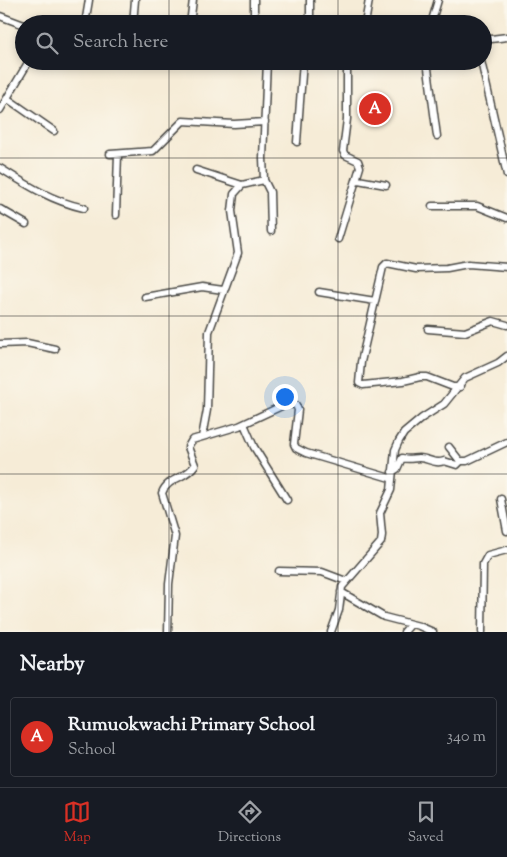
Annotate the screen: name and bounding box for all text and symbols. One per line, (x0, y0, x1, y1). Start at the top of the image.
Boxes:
search box (15, 15, 492, 70)
icon: search (33, 29, 61, 57)
text: Search here (73, 29, 168, 56)
pin: A (359, 90, 391, 128)
your location (272, 384, 298, 410)
text: Nearby (20, 650, 85, 680)
text: Rumuokwachi Primary School (68, 712, 315, 739)
text: A (31, 726, 44, 749)
text: 340 m (447, 726, 486, 749)
text: School (68, 739, 116, 762)
tab: Map (63, 798, 91, 848)
tab: Directions (218, 798, 281, 848)
tab: Saved (408, 798, 444, 848)

